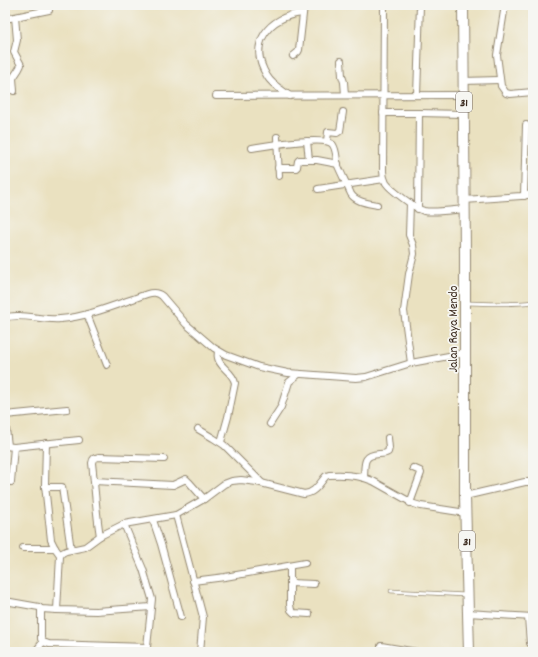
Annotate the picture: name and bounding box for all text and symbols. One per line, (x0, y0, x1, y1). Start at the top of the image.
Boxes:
road number: 31 (456, 92, 472, 112)
street label: Jalan Raya Mendo (445, 285, 464, 373)
road number: 31 (459, 531, 475, 551)

